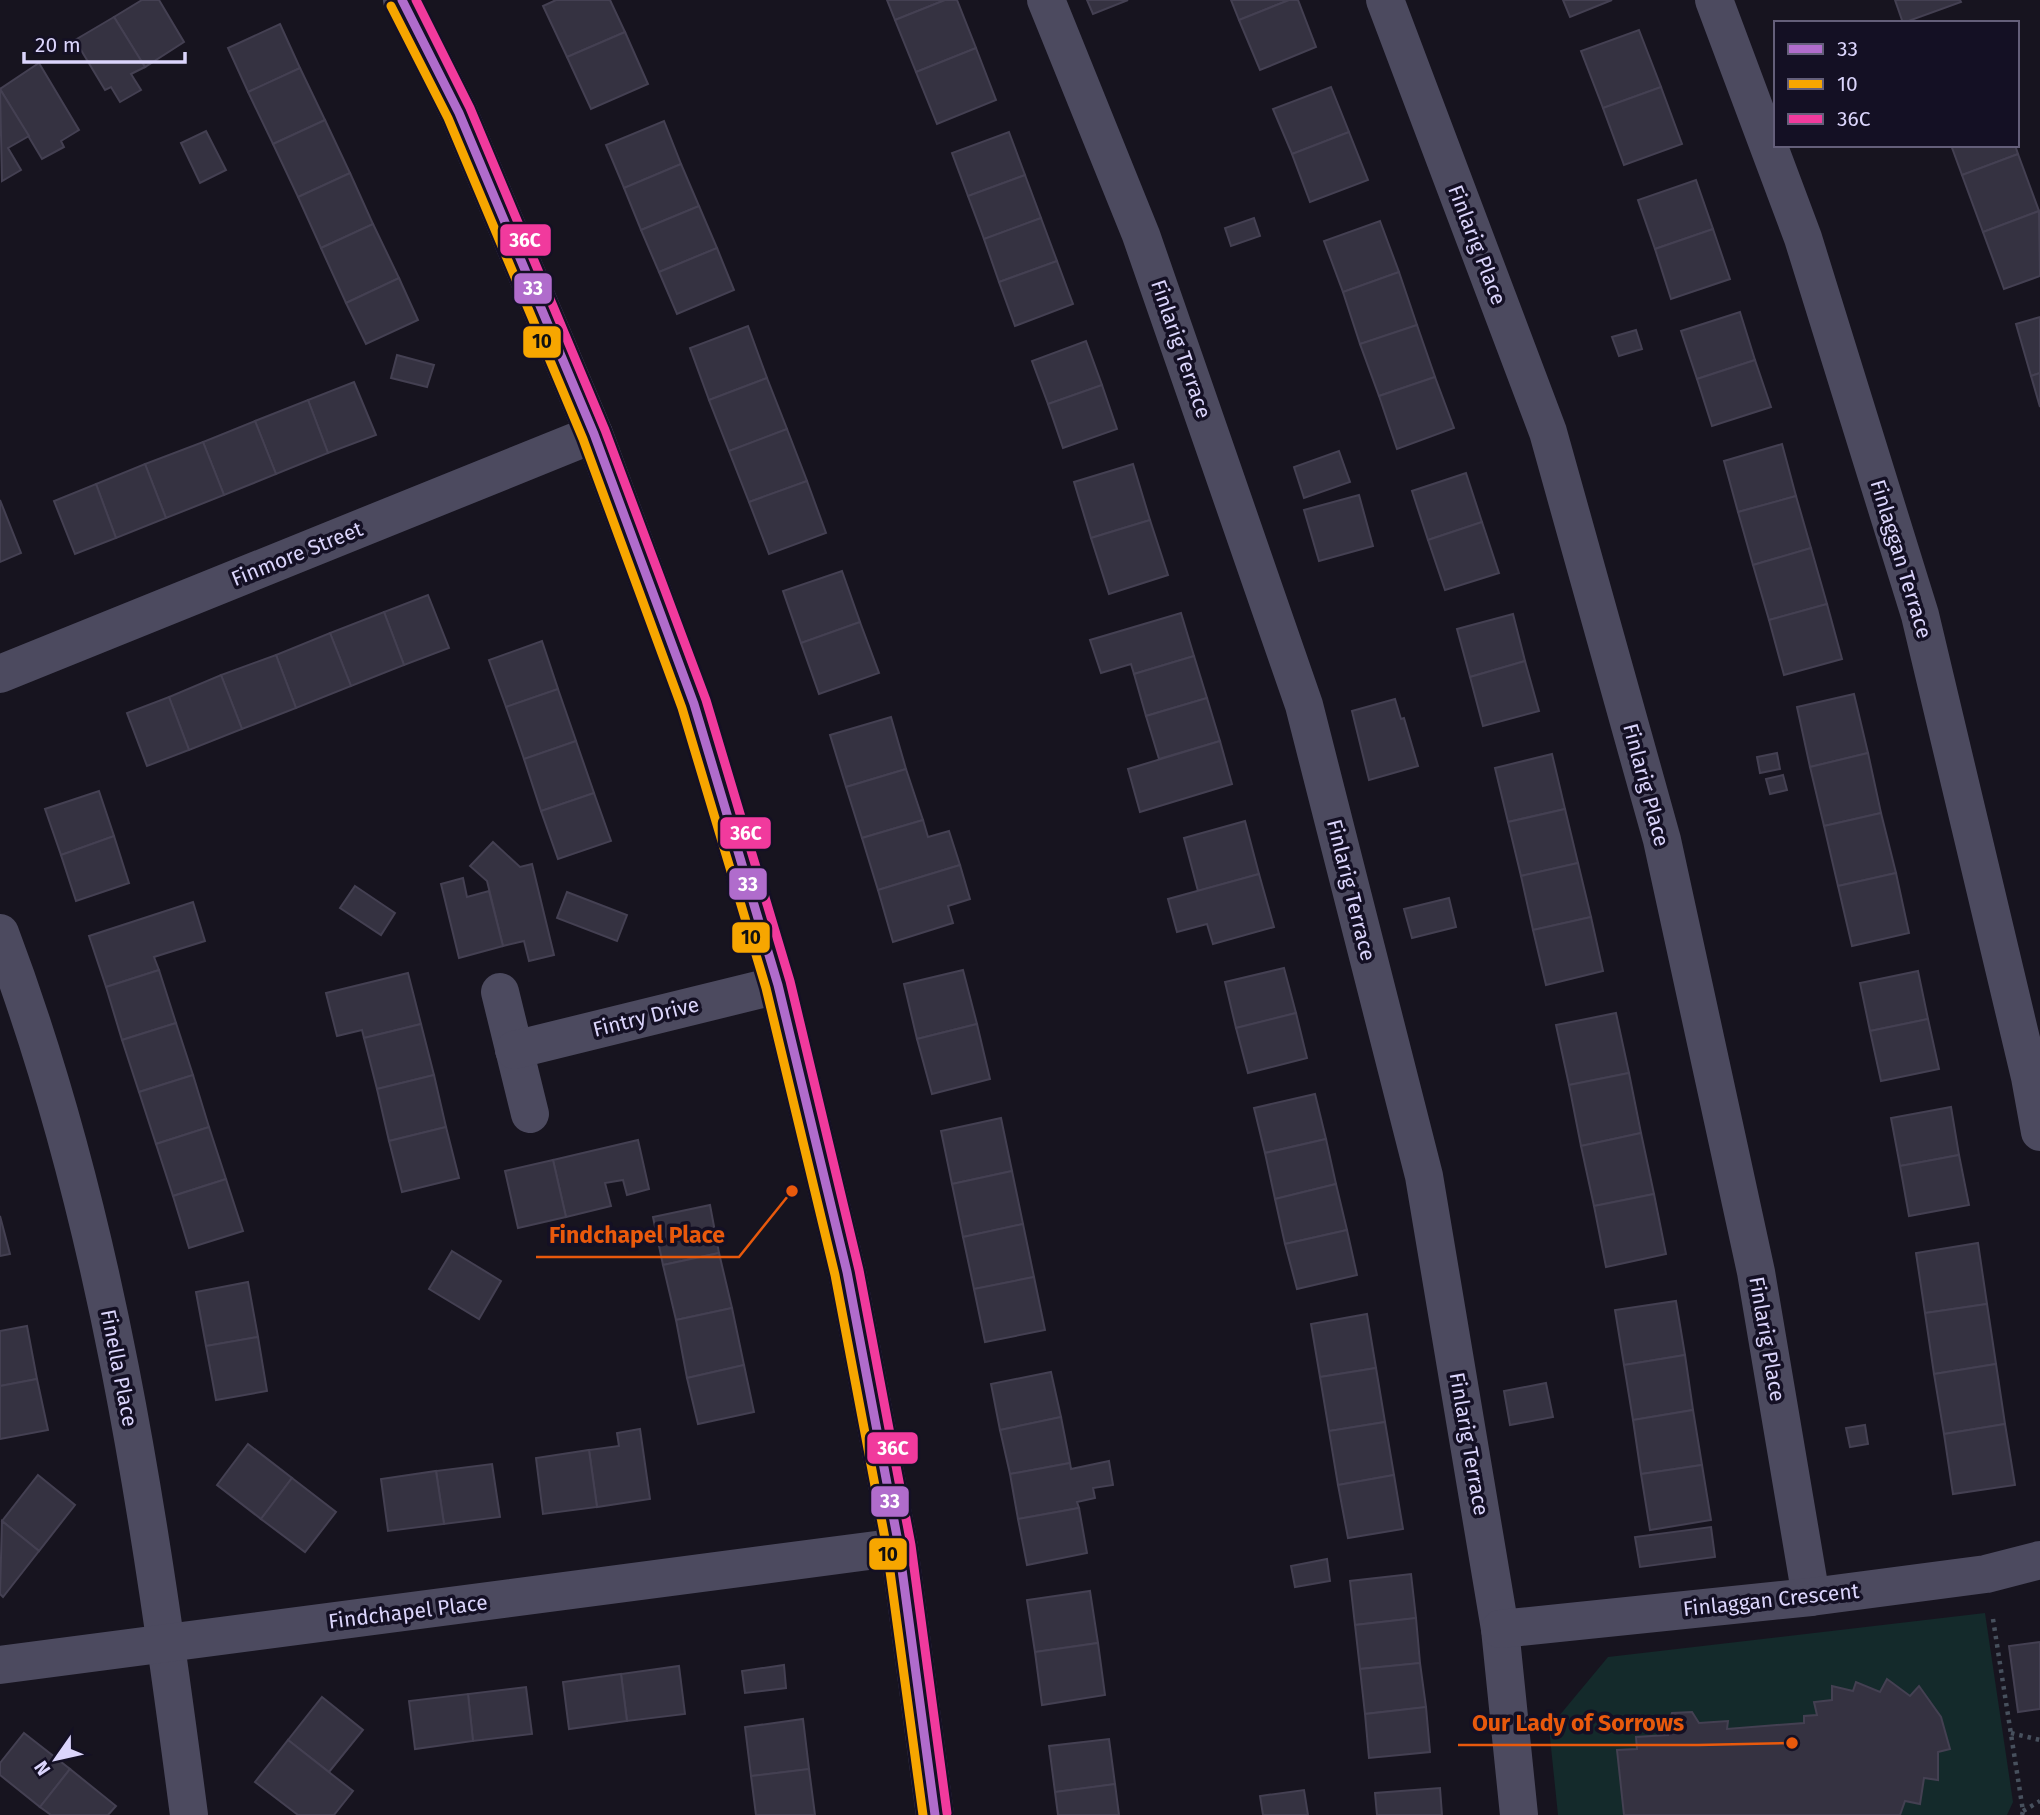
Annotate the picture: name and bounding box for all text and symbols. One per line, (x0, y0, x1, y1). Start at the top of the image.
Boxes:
scale bar (24, 21, 186, 65)
legend (1774, 21, 2019, 147)
text: 20 m (35, 32, 81, 58)
text: 33 (1837, 36, 1858, 62)
text: 10 (1837, 71, 1858, 97)
text: 36C (1837, 106, 1871, 132)
street label: Finlarig Place (1442, 181, 1512, 309)
line badge: 36C (499, 223, 552, 257)
text: 36C (508, 229, 541, 252)
line badge: 33 (513, 272, 553, 305)
street label: Finlarig Terrace (1145, 276, 1217, 422)
text: 33 (522, 277, 543, 300)
line badge: 10 (522, 325, 562, 359)
text: 10 (532, 330, 552, 353)
street label: Finlaggan Terrace (1864, 476, 1938, 642)
street label: Finmore Street (227, 516, 367, 592)
street label: Finlarig Place (1617, 721, 1675, 849)
line badge: 36C (719, 816, 772, 850)
street label: Finlarig Terrace (1321, 817, 1381, 963)
text: 36C (729, 822, 762, 845)
line badge: 33 (728, 867, 768, 901)
text: 33 (737, 873, 758, 896)
line badge: 10 (731, 921, 771, 954)
text: 10 (741, 926, 761, 949)
street label: Fintry Drive (590, 991, 702, 1043)
callout: Findchapel Place (536, 1213, 739, 1257)
text: Findchapel Place (549, 1221, 725, 1249)
street label: Finlarig Place (1743, 1275, 1791, 1403)
street label: Finella Place (95, 1307, 143, 1429)
street label: Finlarig Terrace (1444, 1370, 1494, 1518)
line badge: 36C (866, 1431, 919, 1465)
text: 36C (876, 1437, 909, 1460)
line badge: 33 (870, 1485, 910, 1518)
text: 33 (879, 1490, 900, 1513)
line badge: 10 (868, 1537, 908, 1571)
text: 10 (878, 1543, 898, 1566)
street label: Finlaggan Crescent (1682, 1578, 1861, 1622)
street label: Findchapel Place (327, 1589, 489, 1635)
callout: Our Lady of Sorrows (1458, 1701, 1698, 1745)
text: Our Lady of Sorrows (1472, 1709, 1684, 1737)
north arrow (21, 1724, 91, 1794)
text: N (29, 1757, 55, 1780)

